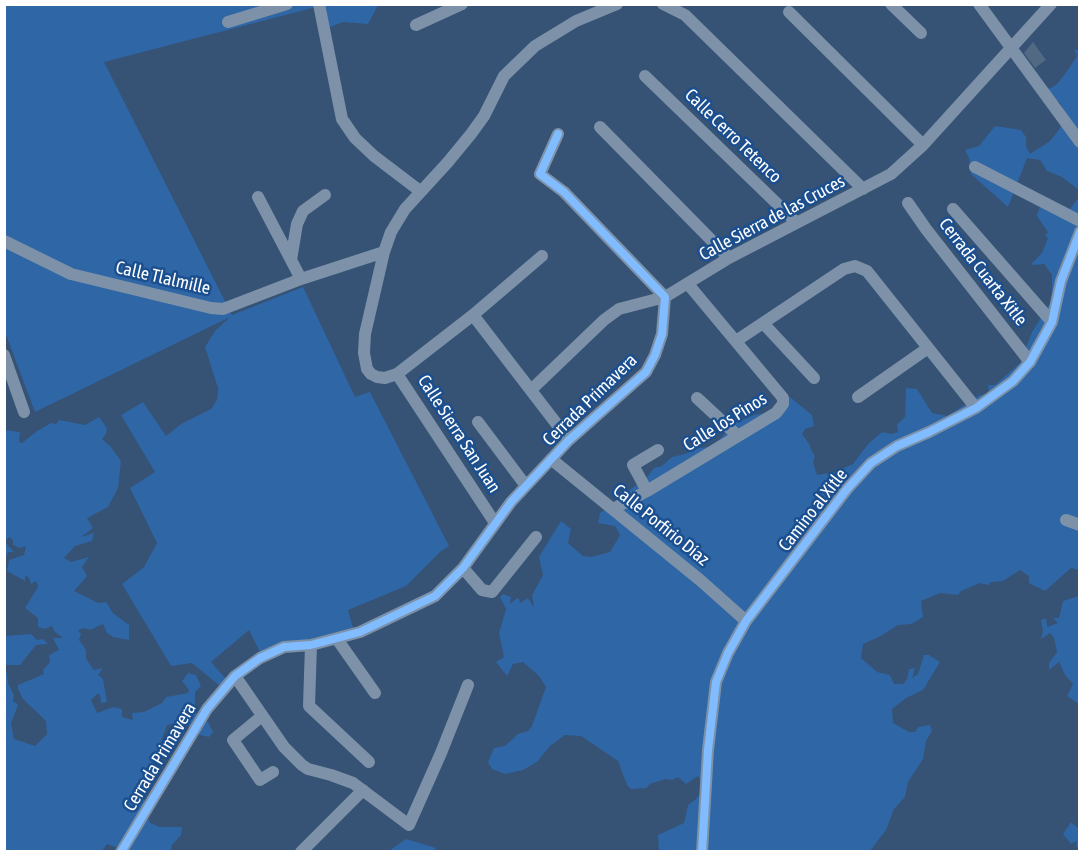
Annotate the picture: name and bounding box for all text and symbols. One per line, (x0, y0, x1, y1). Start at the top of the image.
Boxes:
street label: Calle Cerro Tetenco (680, 84, 786, 188)
street label: Calle Sierra de las Cruces (695, 170, 849, 266)
street label: Cerrada Cuarta Xitle (934, 214, 1032, 330)
street label: Calle Tlalmille (114, 257, 212, 299)
street label: Cerrada Primavera (538, 350, 642, 450)
street label: Calle Sierra San Juan (413, 371, 505, 497)
street label: Calle los Pinos (679, 388, 771, 456)
street label: Camino al Xitle (774, 464, 852, 556)
street label: Calle Porfirio Díaz (609, 480, 713, 570)
street label: Cerrada Primavera (119, 699, 201, 815)

